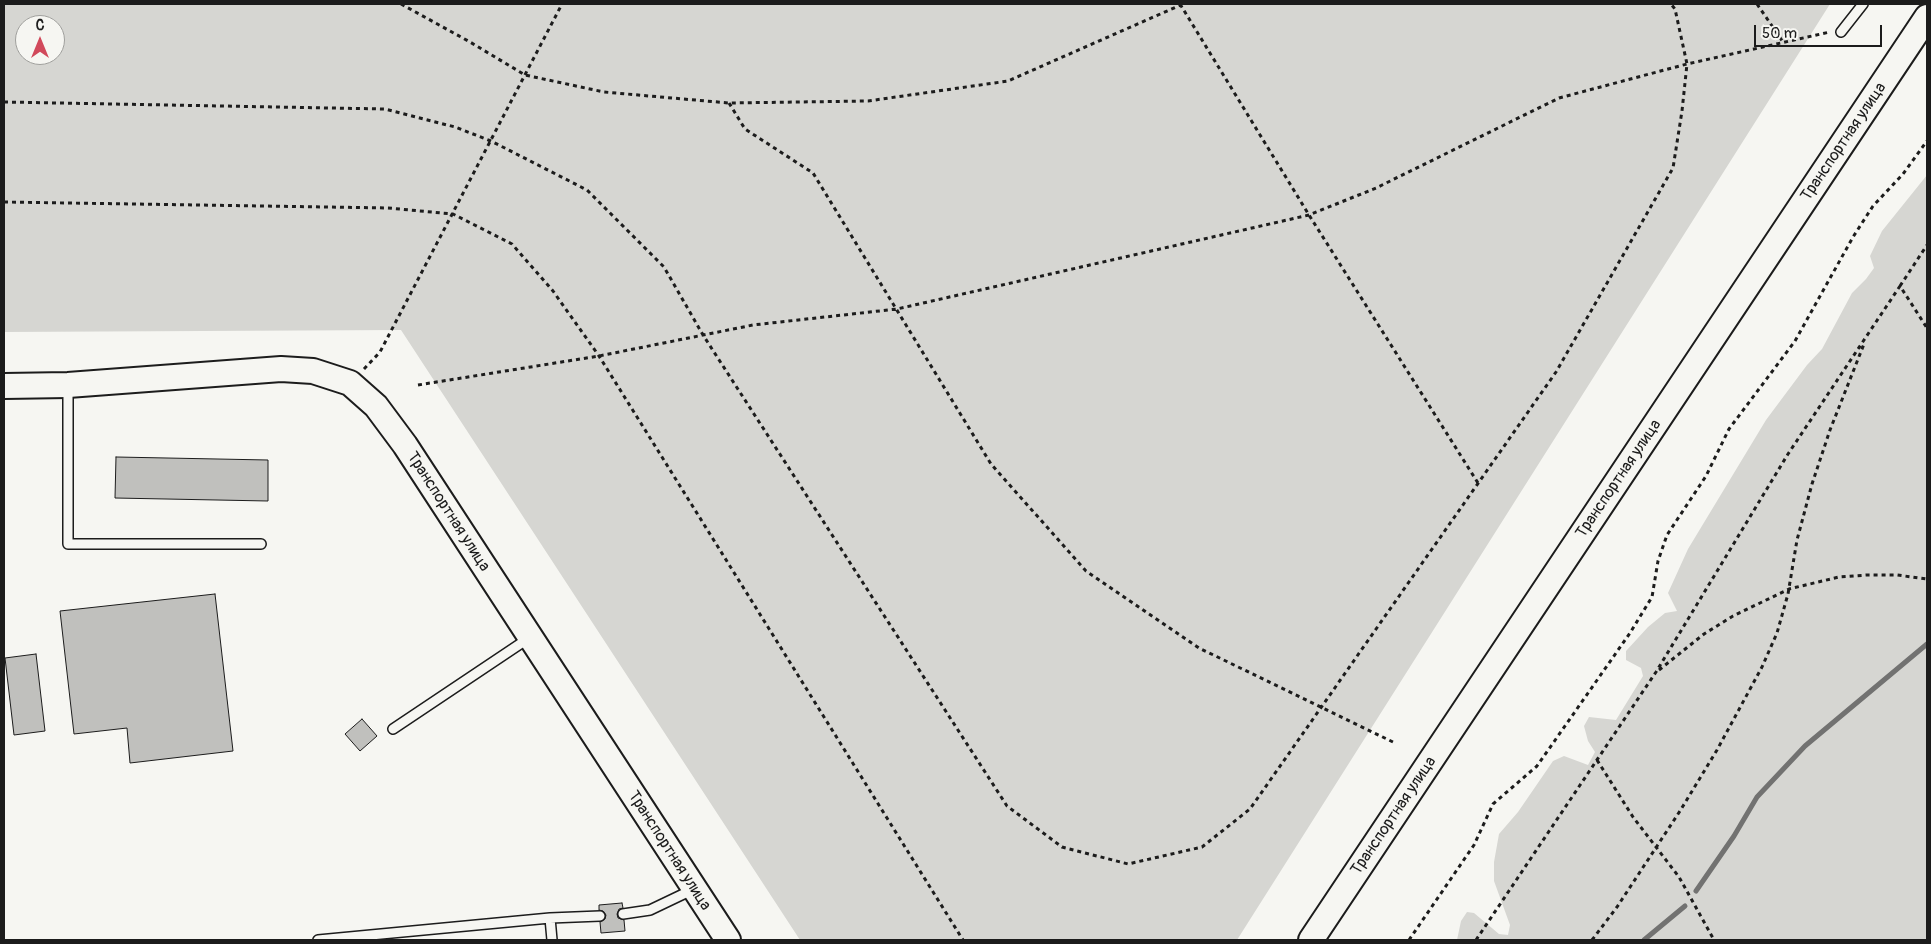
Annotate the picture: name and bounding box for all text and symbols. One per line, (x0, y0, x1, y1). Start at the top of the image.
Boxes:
north arrow (15, 15, 65, 65)
scale bar (1756, 15, 1884, 47)
text: С (36, 17, 44, 34)
text: 50 m (1762, 24, 1797, 43)
street label: Транспортная улица (1797, 79, 1891, 205)
street label: Транспортная улица (1572, 416, 1666, 542)
street label: Транспортная улица (402, 449, 494, 575)
street label: Транспортная улица (1347, 753, 1441, 879)
street label: Транспортная улица (623, 788, 715, 914)

